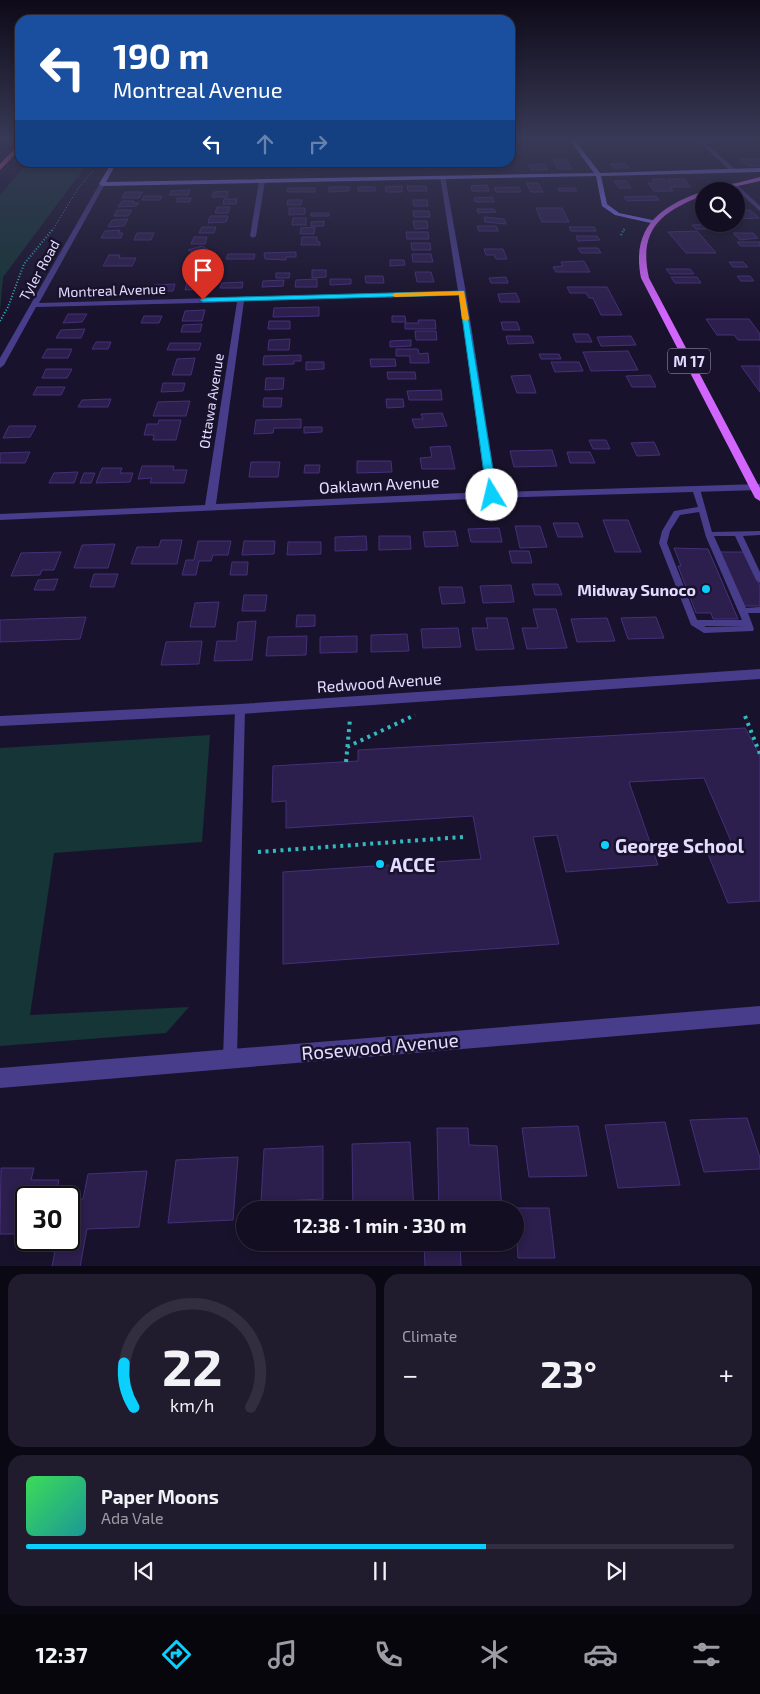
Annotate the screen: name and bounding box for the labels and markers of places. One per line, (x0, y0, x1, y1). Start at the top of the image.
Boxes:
pin (182, 249, 224, 300)
place label: Midway Sunoco (577, 580, 696, 600)
marker: Midway Sunoco (700, 583, 712, 595)
place label: George School (615, 834, 745, 857)
marker: George School (599, 839, 611, 851)
place label: ACCE (390, 853, 435, 876)
marker: ACCE (374, 858, 386, 870)

